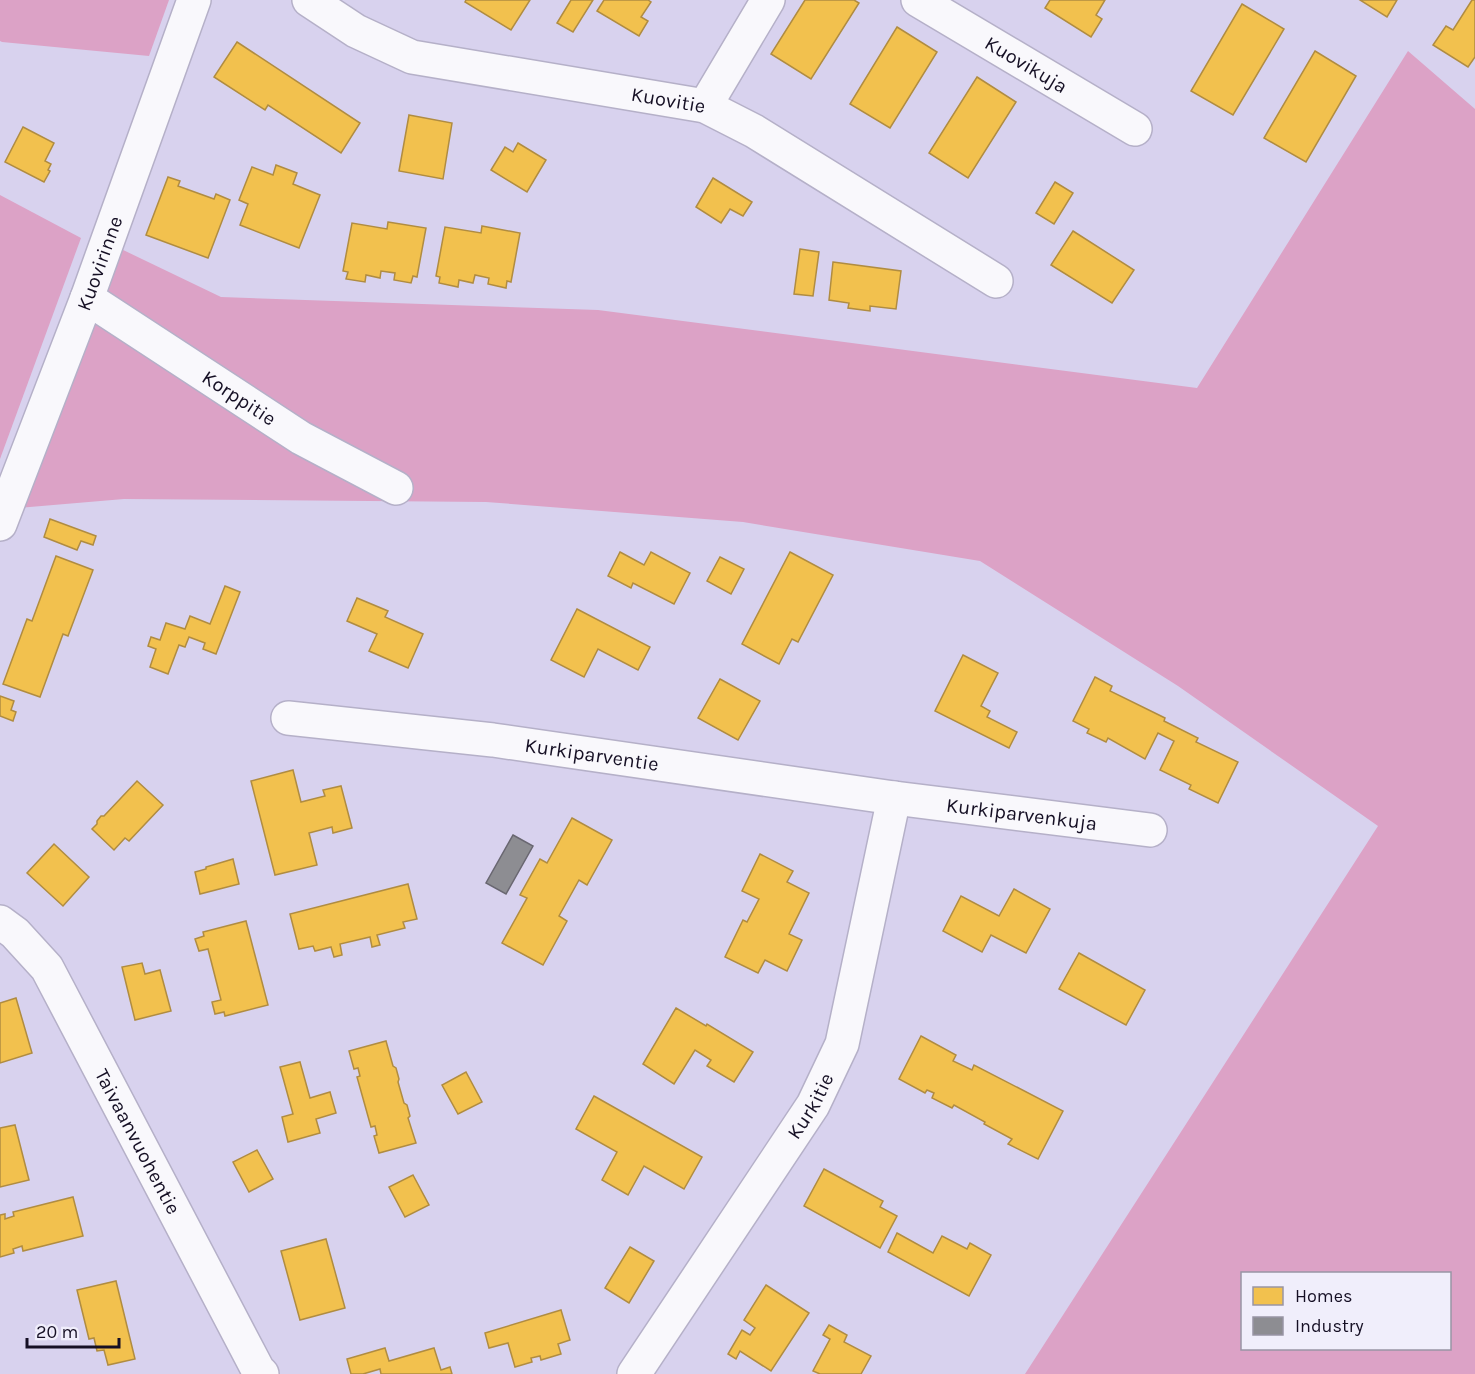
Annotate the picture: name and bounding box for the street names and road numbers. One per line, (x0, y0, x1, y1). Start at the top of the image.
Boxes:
street label: Kuovikuja (981, 31, 1072, 98)
street label: Kuovitie (629, 82, 707, 117)
street label: Kuovirinne (72, 213, 127, 314)
street label: Korppitie (198, 365, 281, 430)
street label: Kurkiparventie (523, 733, 660, 775)
street label: Kurkiparvenkuja (945, 793, 1098, 835)
street label: Taivaanvuohentie (91, 1065, 186, 1218)
street label: Kurkitie (782, 1069, 838, 1143)

